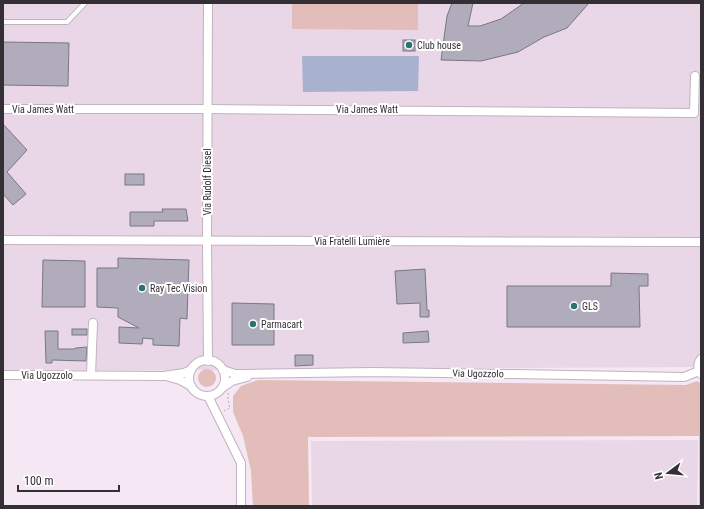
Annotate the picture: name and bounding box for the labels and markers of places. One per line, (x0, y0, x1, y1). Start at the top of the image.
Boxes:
marker: Club house (404, 40, 414, 50)
place label: Club house (417, 40, 461, 51)
marker: Ray Tec Vision (137, 283, 147, 293)
place label: Ray Tec Vision (150, 283, 207, 294)
marker: GLS (569, 301, 579, 311)
place label: GLS (582, 301, 598, 312)
marker: Parmacart (248, 319, 258, 329)
place label: Parmacart (261, 319, 302, 330)

